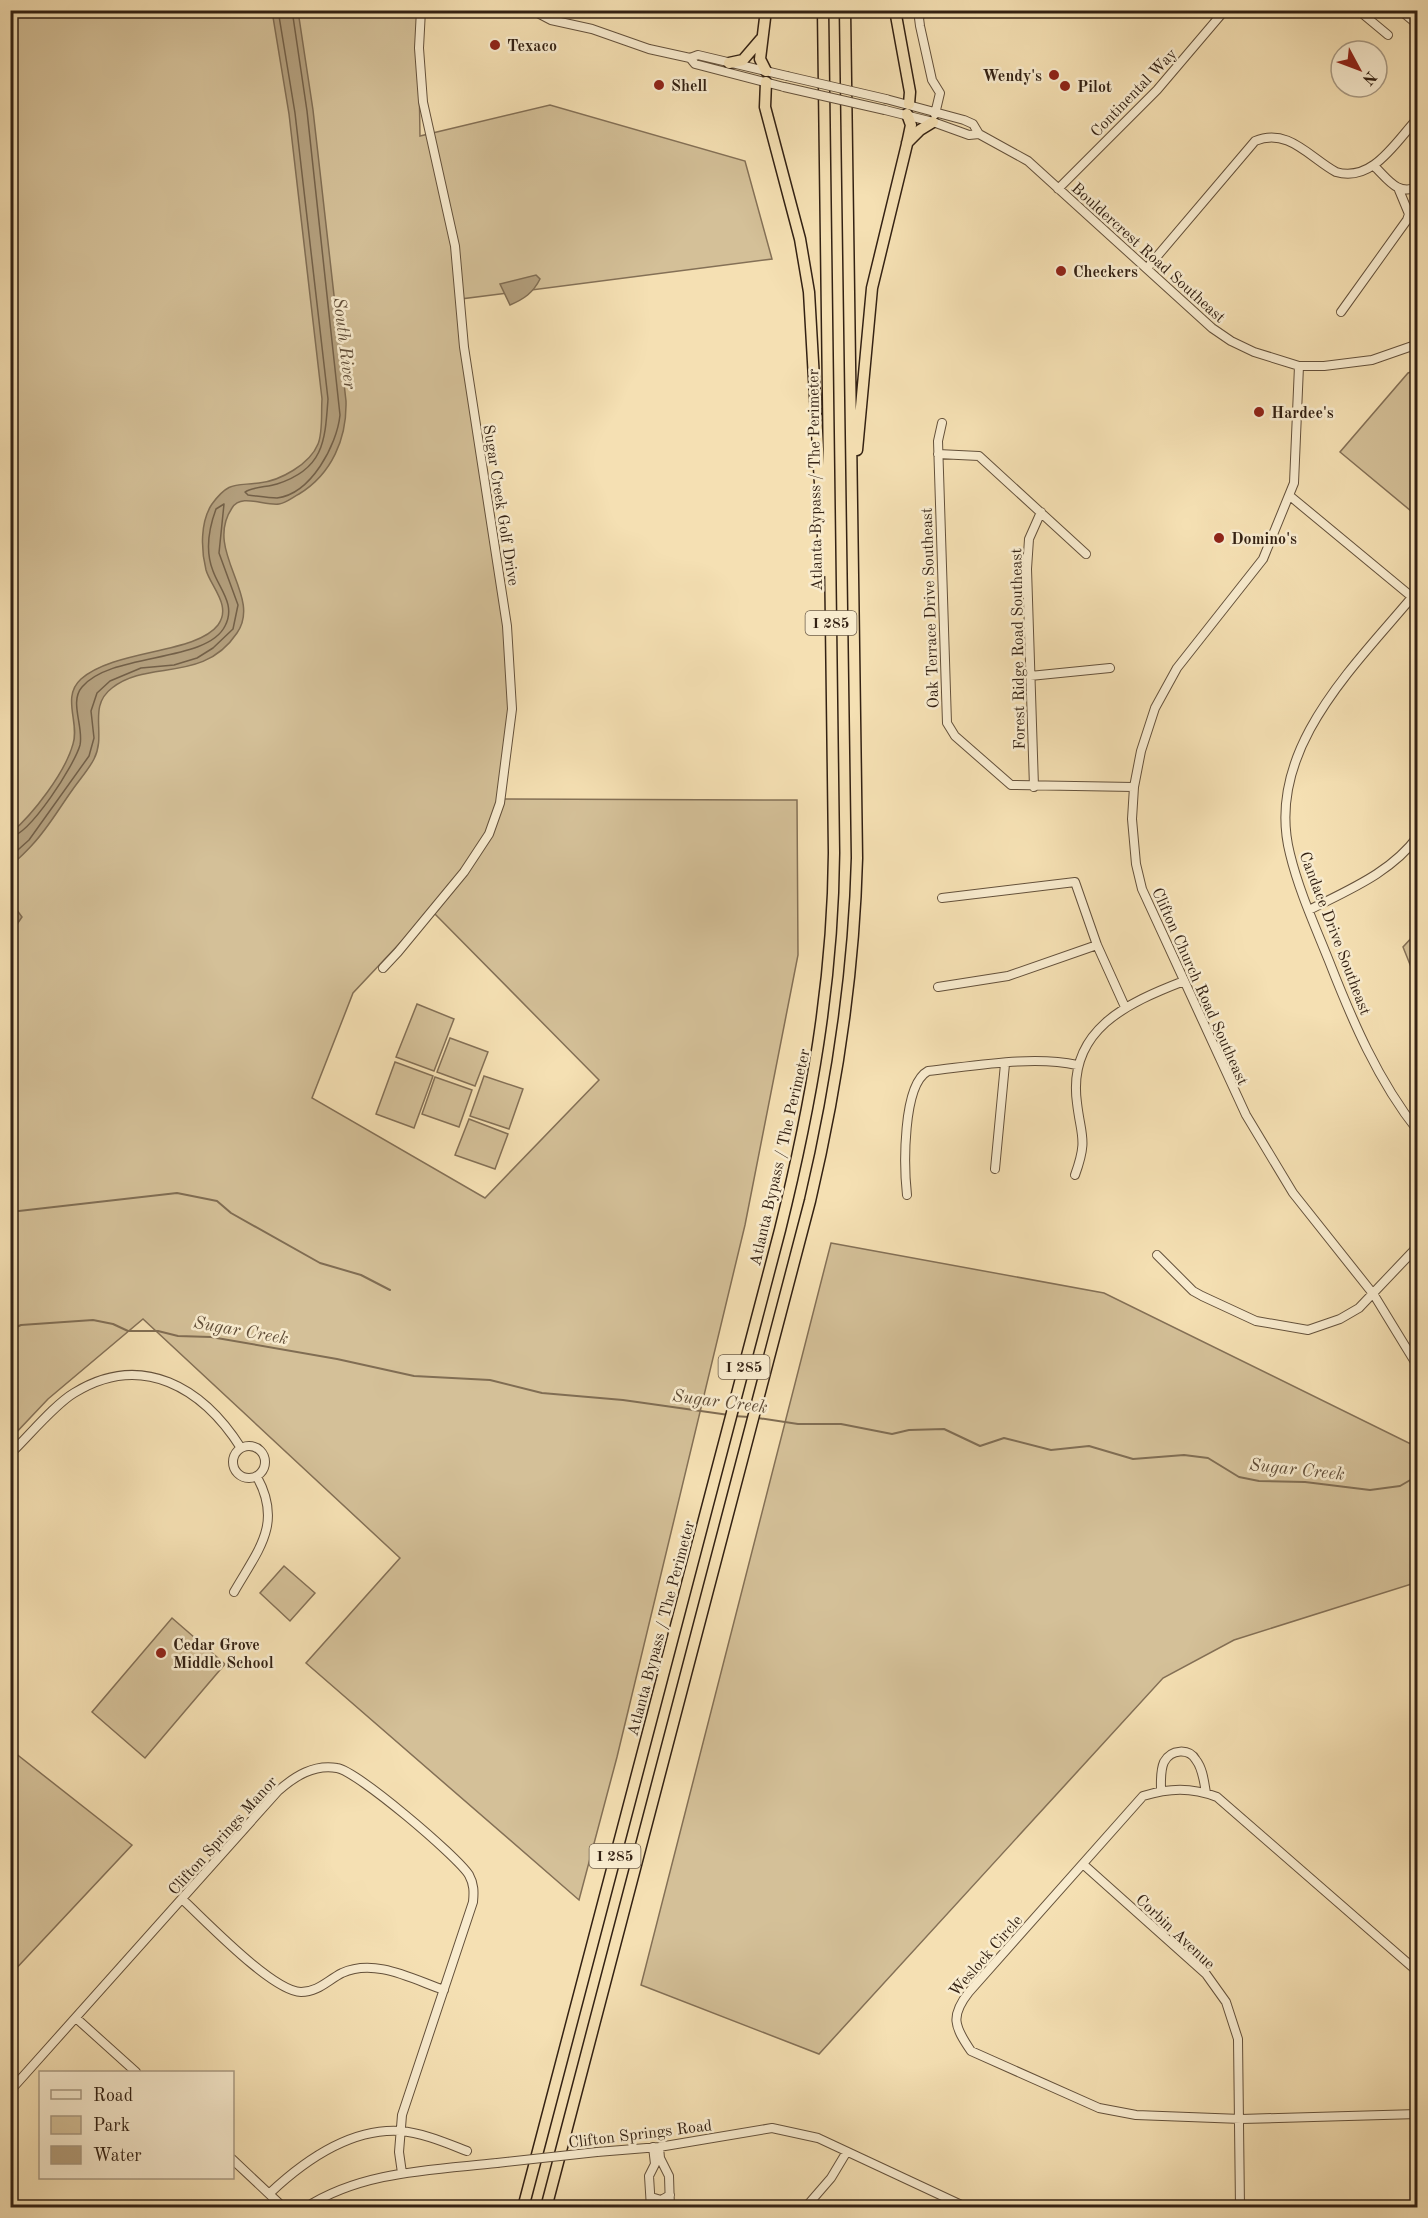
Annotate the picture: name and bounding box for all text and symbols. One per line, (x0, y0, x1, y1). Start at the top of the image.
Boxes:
marker: Texaco (488, 38, 502, 52)
place label: Texaco (507, 39, 557, 55)
north arrow (1329, 39, 1389, 99)
street label: Continental Way (1088, 46, 1181, 141)
marker: Wendy's (1047, 68, 1061, 82)
text: N (1358, 68, 1379, 88)
place label: Wendy's (982, 69, 1042, 85)
marker: Shell (652, 78, 666, 92)
place label: Shell (671, 79, 707, 95)
marker: Pilot (1058, 79, 1072, 93)
place label: Pilot (1077, 80, 1112, 96)
street label: Bouldercrest Road Southeast (1068, 180, 1228, 327)
marker: Checkers (1054, 264, 1068, 278)
place label: Checkers (1073, 265, 1138, 281)
water label: South River (329, 296, 359, 391)
street label: Atlanta Bypass / The Perimeter (806, 368, 826, 591)
marker: Hardee's (1252, 405, 1266, 419)
place label: Hardee's (1271, 406, 1334, 422)
street label: Sugar Creek Golf Drive (479, 424, 521, 587)
street label: Oak Terrace Drive Southeast (919, 507, 942, 709)
marker: Domino's (1212, 531, 1226, 545)
place label: Domino's (1231, 532, 1297, 548)
street label: Forest Ridge Road Southeast (1009, 548, 1029, 750)
road number: I 285 (806, 611, 856, 635)
street label: Candace Drive Southeast (1296, 850, 1373, 1018)
street label: Clifton Church Road Southeast (1148, 886, 1250, 1088)
street label: Atlanta Bypass / The Perimeter (748, 1047, 814, 1268)
water label: Sugar Creek (192, 1314, 290, 1348)
road number: I 285 (718, 1355, 770, 1379)
water label: Sugar Creek (671, 1387, 769, 1417)
water label: Sugar Creek (1248, 1456, 1346, 1484)
street label: Atlanta Bypass / The Perimeter (625, 1519, 699, 1738)
place label: Cedar Grove Middle School (173, 1638, 274, 1672)
marker: Cedar Grove Middle School (154, 1646, 168, 1660)
street label: Clifton Springs Manor (166, 1774, 281, 1899)
road number: I 285 (590, 1844, 640, 1868)
street label: Corbin Avenue (1132, 1892, 1217, 1973)
street label: Weslock Circle (947, 1913, 1026, 2000)
legend (39, 2071, 234, 2179)
text: Road (93, 2087, 133, 2105)
text: Park (93, 2117, 130, 2135)
street label: Clifton Springs Road (567, 2118, 713, 2152)
text: Water (93, 2147, 142, 2165)

